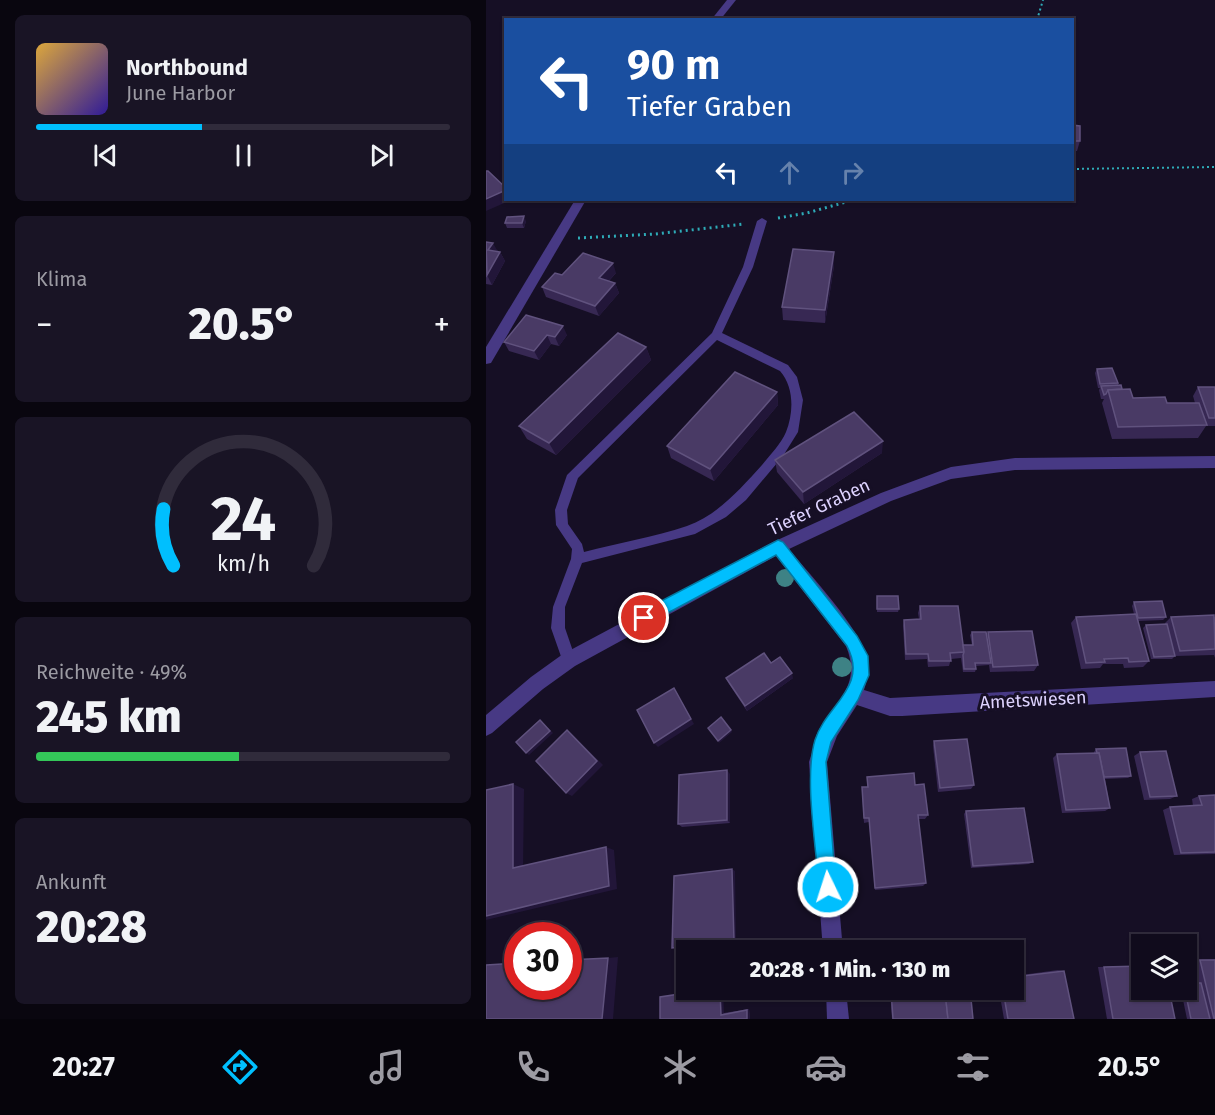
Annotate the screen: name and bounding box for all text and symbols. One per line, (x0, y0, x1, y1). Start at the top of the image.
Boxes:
text: 90 m (627, 40, 721, 90)
icon: left (528, 42, 606, 120)
text: Northbound (126, 54, 248, 81)
text: June Harbor (126, 81, 235, 105)
text: Tiefer Graben (627, 91, 792, 123)
icon: previous (89, 139, 122, 172)
icon: pause (227, 139, 260, 172)
icon: next (365, 139, 398, 172)
icon: left (710, 156, 743, 189)
icon: ahead (773, 156, 806, 189)
icon: right (836, 156, 869, 189)
text: Klima (36, 267, 87, 291)
text: 20.5° (188, 297, 298, 351)
text: − (36, 305, 53, 345)
text: + (434, 305, 450, 345)
street label: Tiefer Graben (764, 474, 874, 540)
text: 24 (210, 483, 276, 558)
text: km/h (216, 552, 270, 578)
pin (618, 592, 669, 643)
icon: arrive (627, 601, 660, 634)
text: Reichweite · 49% (36, 660, 187, 684)
street label: Ametswiesen (979, 686, 1087, 714)
text: 245 km (36, 690, 182, 744)
position arrow (796, 855, 860, 919)
text: Ankunft (36, 870, 107, 894)
text: 20:28 (36, 900, 147, 954)
speed limit sign: 30 (504, 922, 582, 1000)
map controls (1131, 934, 1197, 1000)
button: layers (1131, 934, 1197, 1000)
text: 20:28 · 1 Min. · 130 m (750, 956, 950, 983)
icon: directions (219, 1046, 261, 1088)
icon: music (366, 1046, 408, 1088)
icon: phone (512, 1046, 554, 1088)
icon: climate (659, 1046, 701, 1088)
icon: car (805, 1046, 847, 1088)
icon: filters (952, 1046, 994, 1088)
text: 20:27 (52, 1051, 115, 1083)
text: 20.5° (1098, 1051, 1163, 1083)

